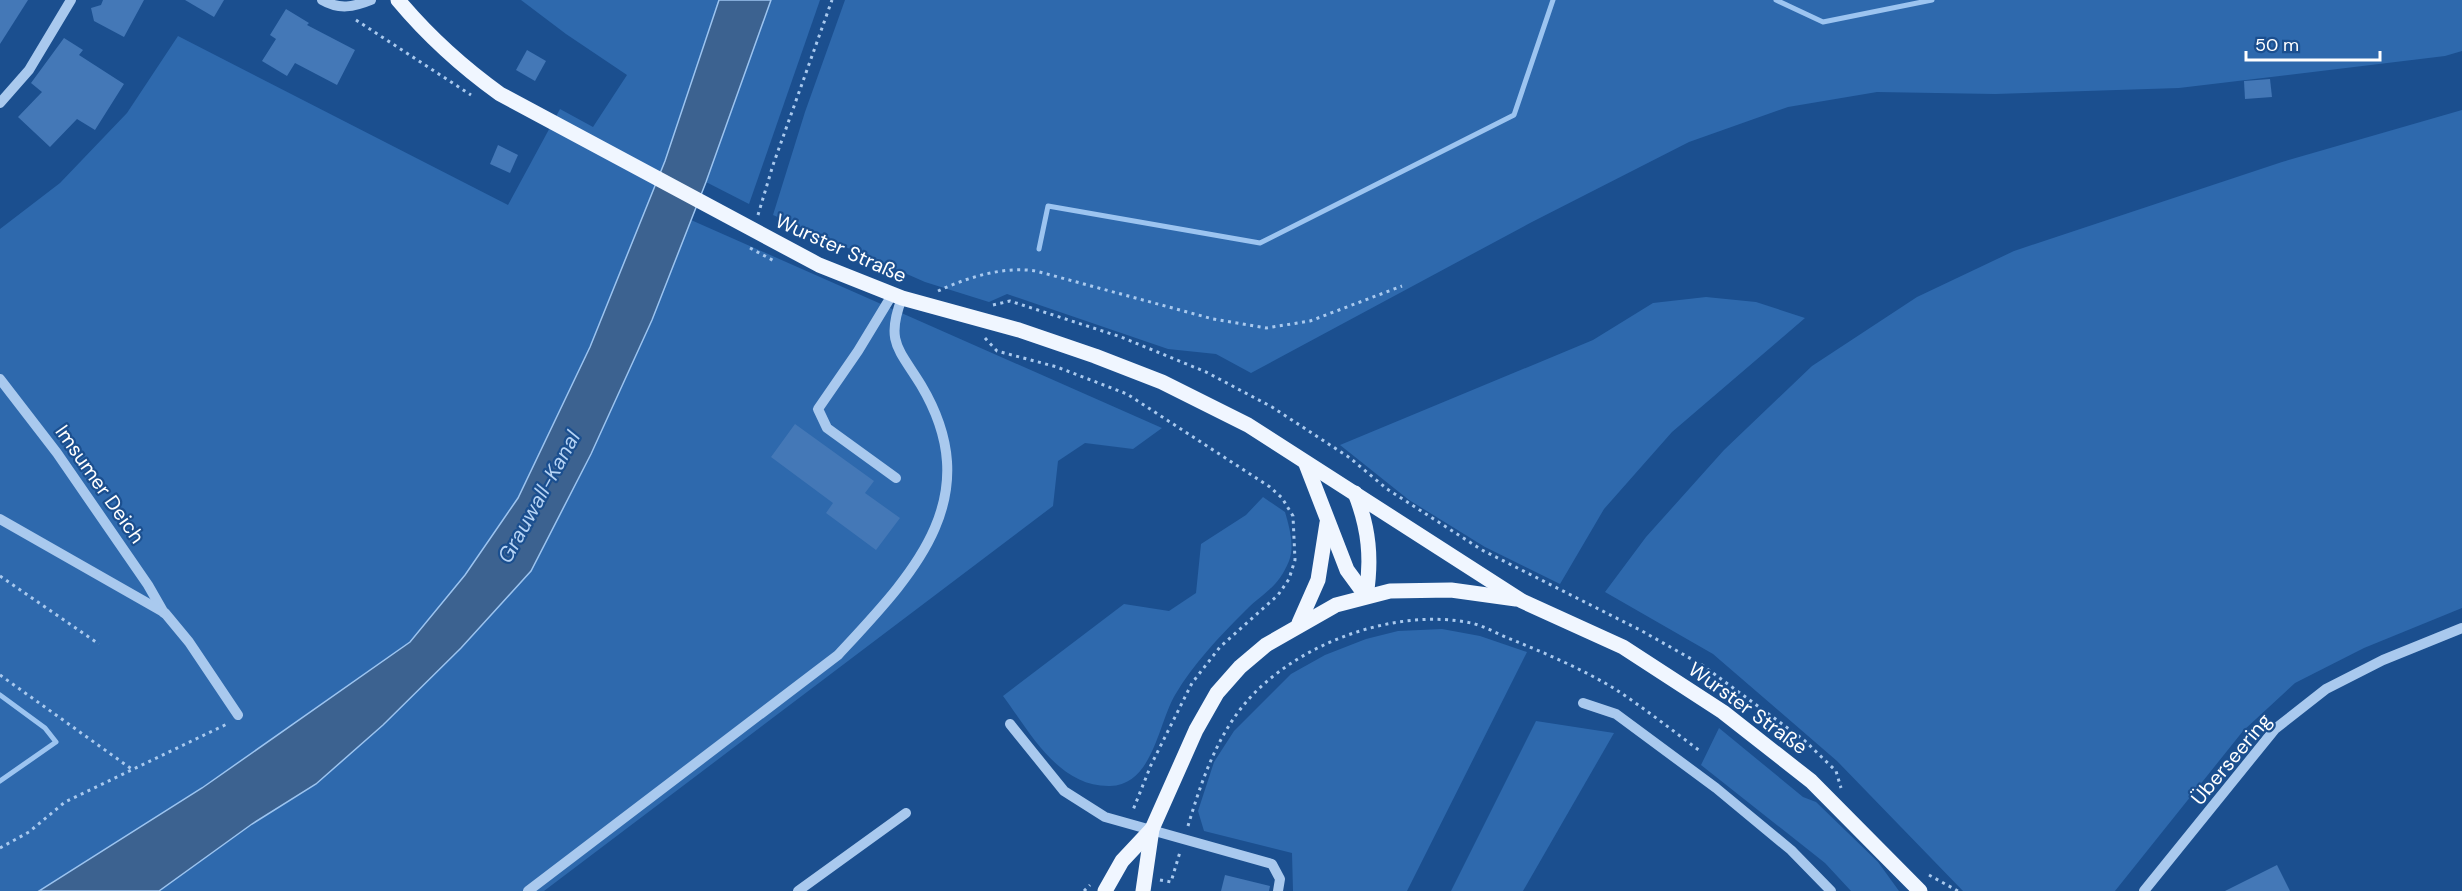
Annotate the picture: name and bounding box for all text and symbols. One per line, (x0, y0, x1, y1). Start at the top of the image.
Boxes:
scale bar (2246, 24, 2380, 62)
text: 50 m (2255, 33, 2299, 57)
street label: Wurster Straße (771, 207, 911, 289)
street label: Imsumer Deich (50, 420, 150, 548)
water label: Grauwall-Kanal (491, 426, 587, 568)
street label: Wurster Straße (1683, 656, 1813, 760)
street label: Überseering (2185, 708, 2277, 810)

